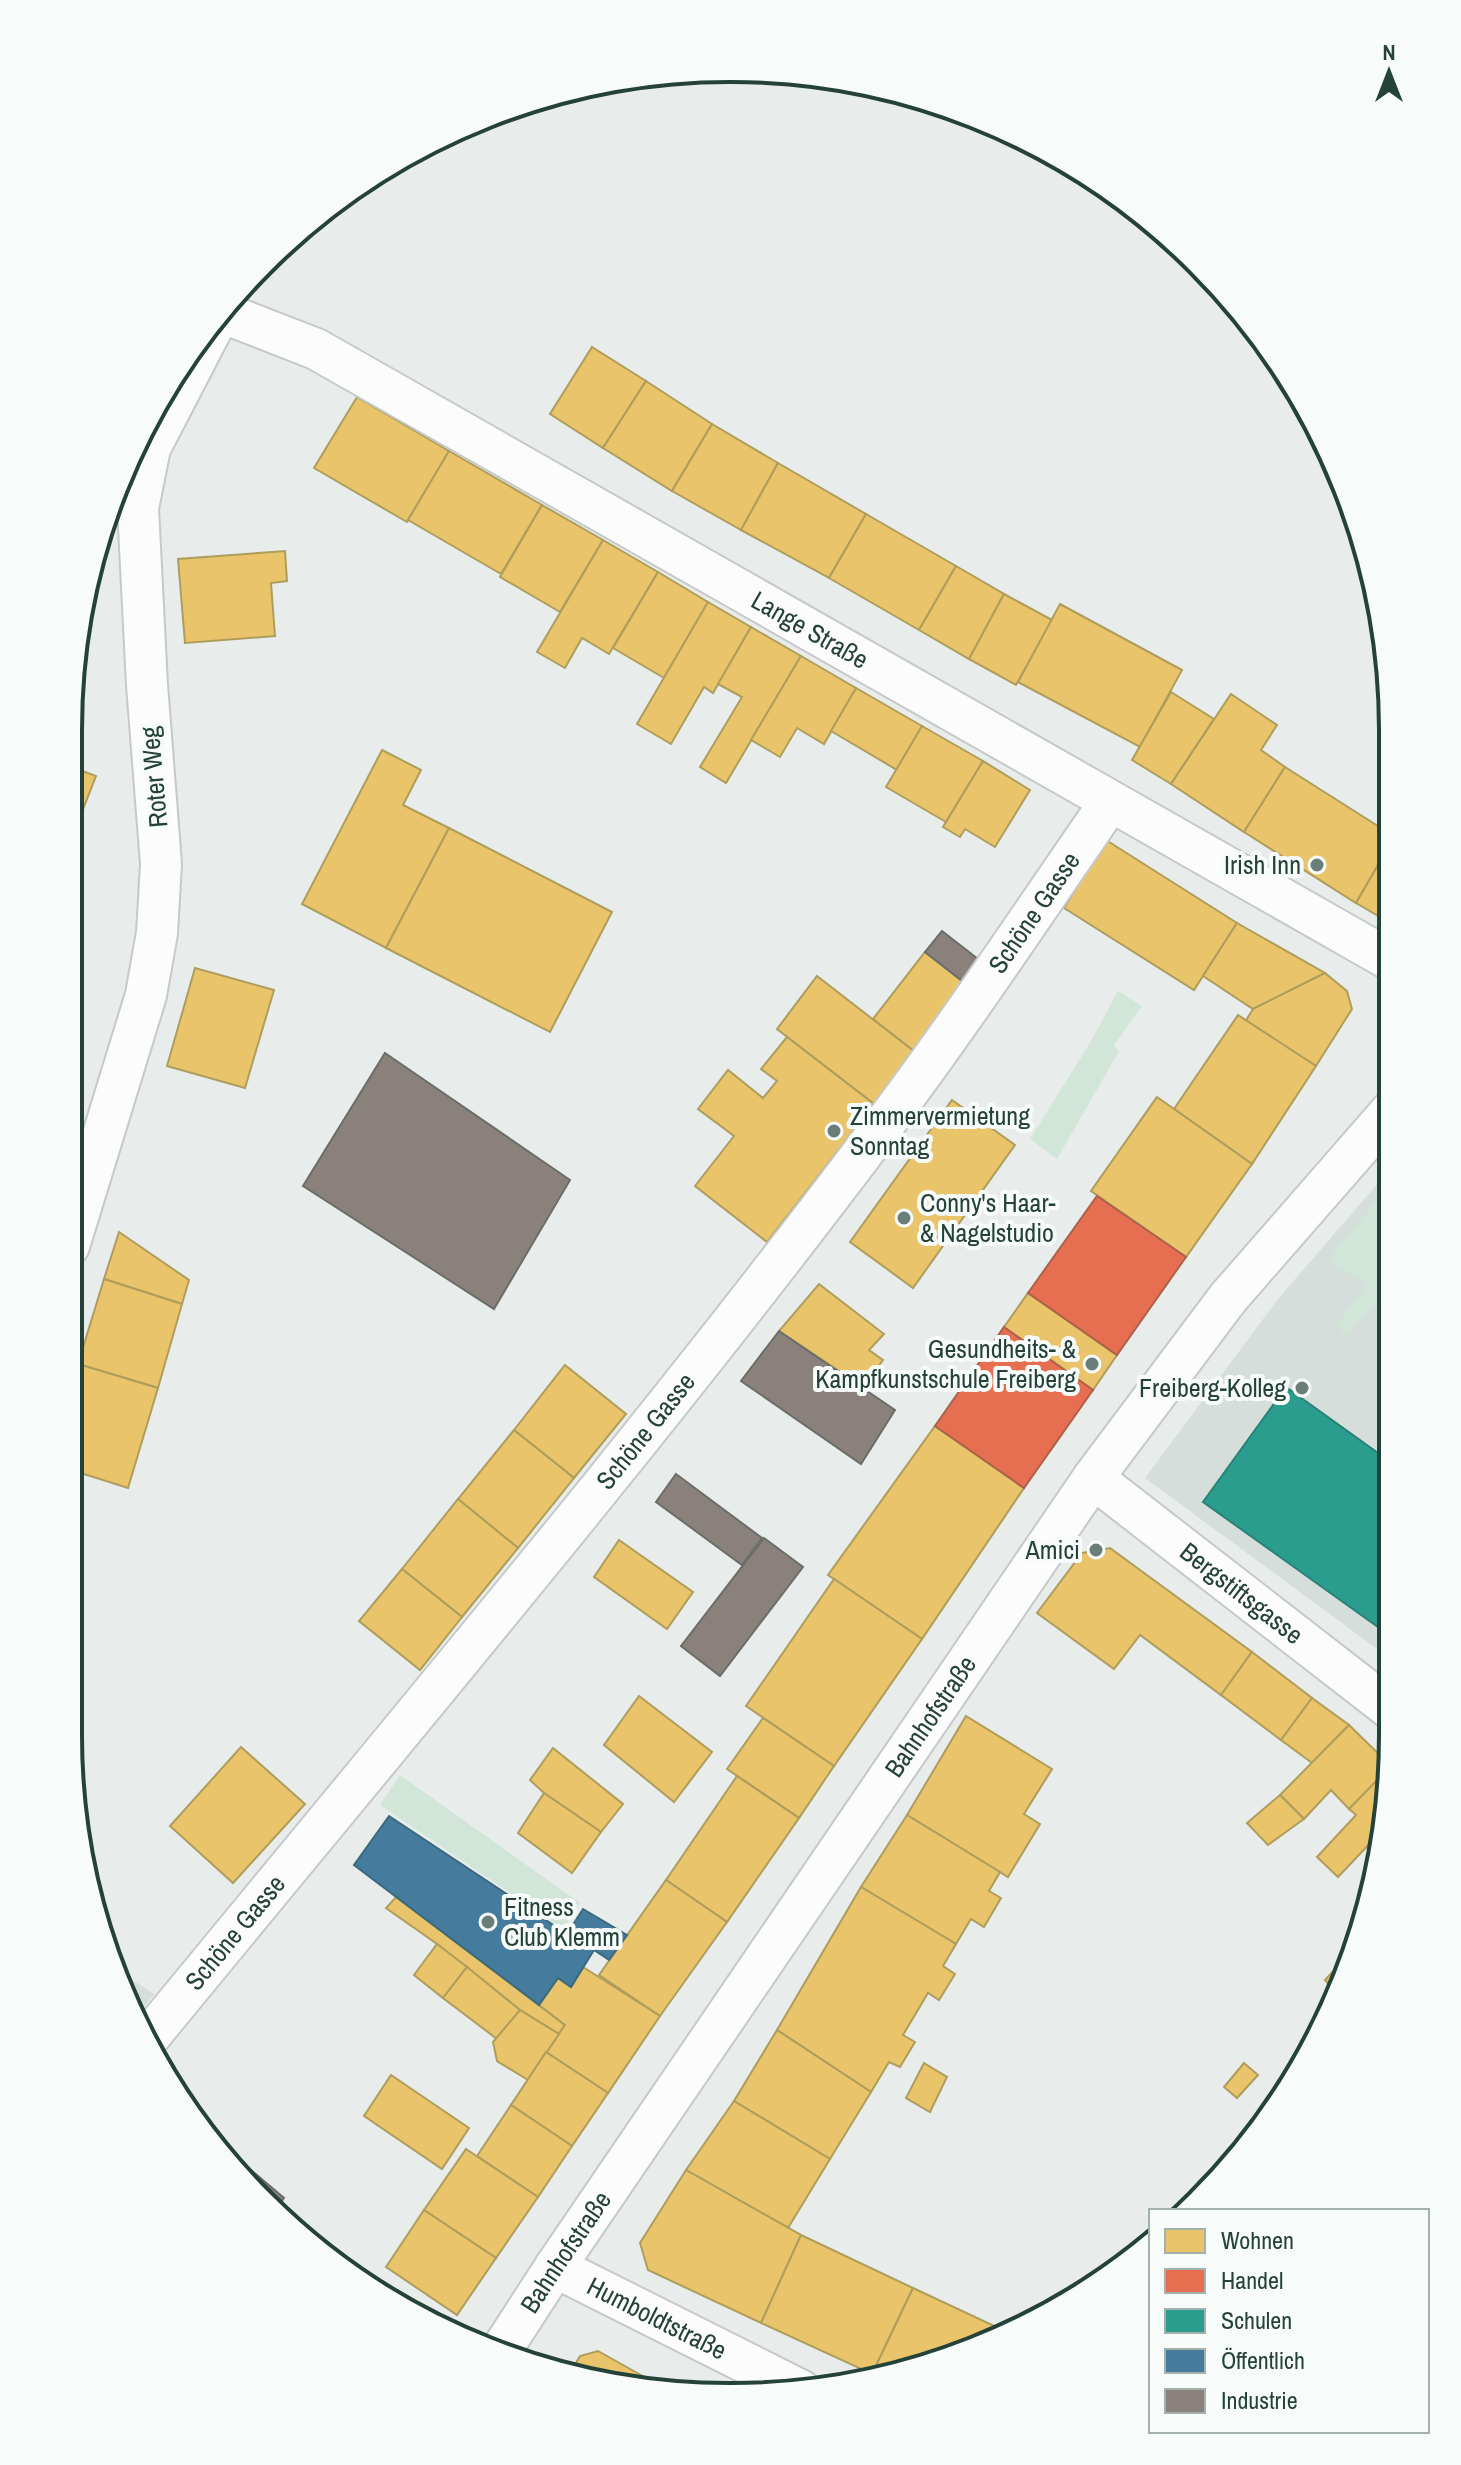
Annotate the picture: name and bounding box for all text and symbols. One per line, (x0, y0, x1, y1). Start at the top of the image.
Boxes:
north arrow (1349, 32, 1429, 112)
text: N (1382, 37, 1396, 67)
street label: Lange Straße (745, 582, 875, 677)
street label: Roter Weg (132, 725, 175, 829)
street label: Schöne Gasse (980, 845, 1088, 980)
place label: Irish Inn (1224, 847, 1301, 882)
marker: Irish Inn (1308, 856, 1326, 874)
place label: Zimmervermietung Sonntag (850, 1098, 1030, 1163)
marker: Zimmervermietung Sonntag (825, 1122, 843, 1140)
place label: Conny's Haar- & Nagelstudio (920, 1185, 1056, 1250)
marker: Conny's Haar- & Nagelstudio (895, 1209, 913, 1227)
place label: Gesundheits- & Kampfkunstschule Freiberg (815, 1331, 1077, 1396)
marker: Gesundheits- & Kampfkunstschule Freiberg (1083, 1355, 1101, 1373)
street label: Schöne Gasse (588, 1365, 703, 1496)
place label: Freiberg-Kolleg (1139, 1370, 1286, 1405)
marker: Freiberg-Kolleg (1293, 1379, 1311, 1397)
place label: Amici (1025, 1532, 1080, 1567)
street label: Bergstiftsgasse (1173, 1534, 1311, 1652)
marker: Amici (1087, 1541, 1105, 1559)
street label: Bahnhofstraße (876, 1648, 984, 1784)
street label: Schöne Gasse (177, 1867, 293, 1997)
place label: Fitness Club Klemm (504, 1889, 620, 1954)
marker: Fitness Club Klemm (479, 1913, 497, 1931)
street label: Bahnhofstraße (512, 2184, 619, 2320)
legend (1149, 2209, 1429, 2433)
text: Wohnen (1221, 2224, 1294, 2256)
text: Handel (1221, 2264, 1283, 2296)
street label: Humboldtstraße (581, 2268, 733, 2367)
text: Schulen (1221, 2304, 1292, 2336)
text: Öffentlich (1221, 2344, 1305, 2376)
text: Industrie (1221, 2384, 1298, 2416)

